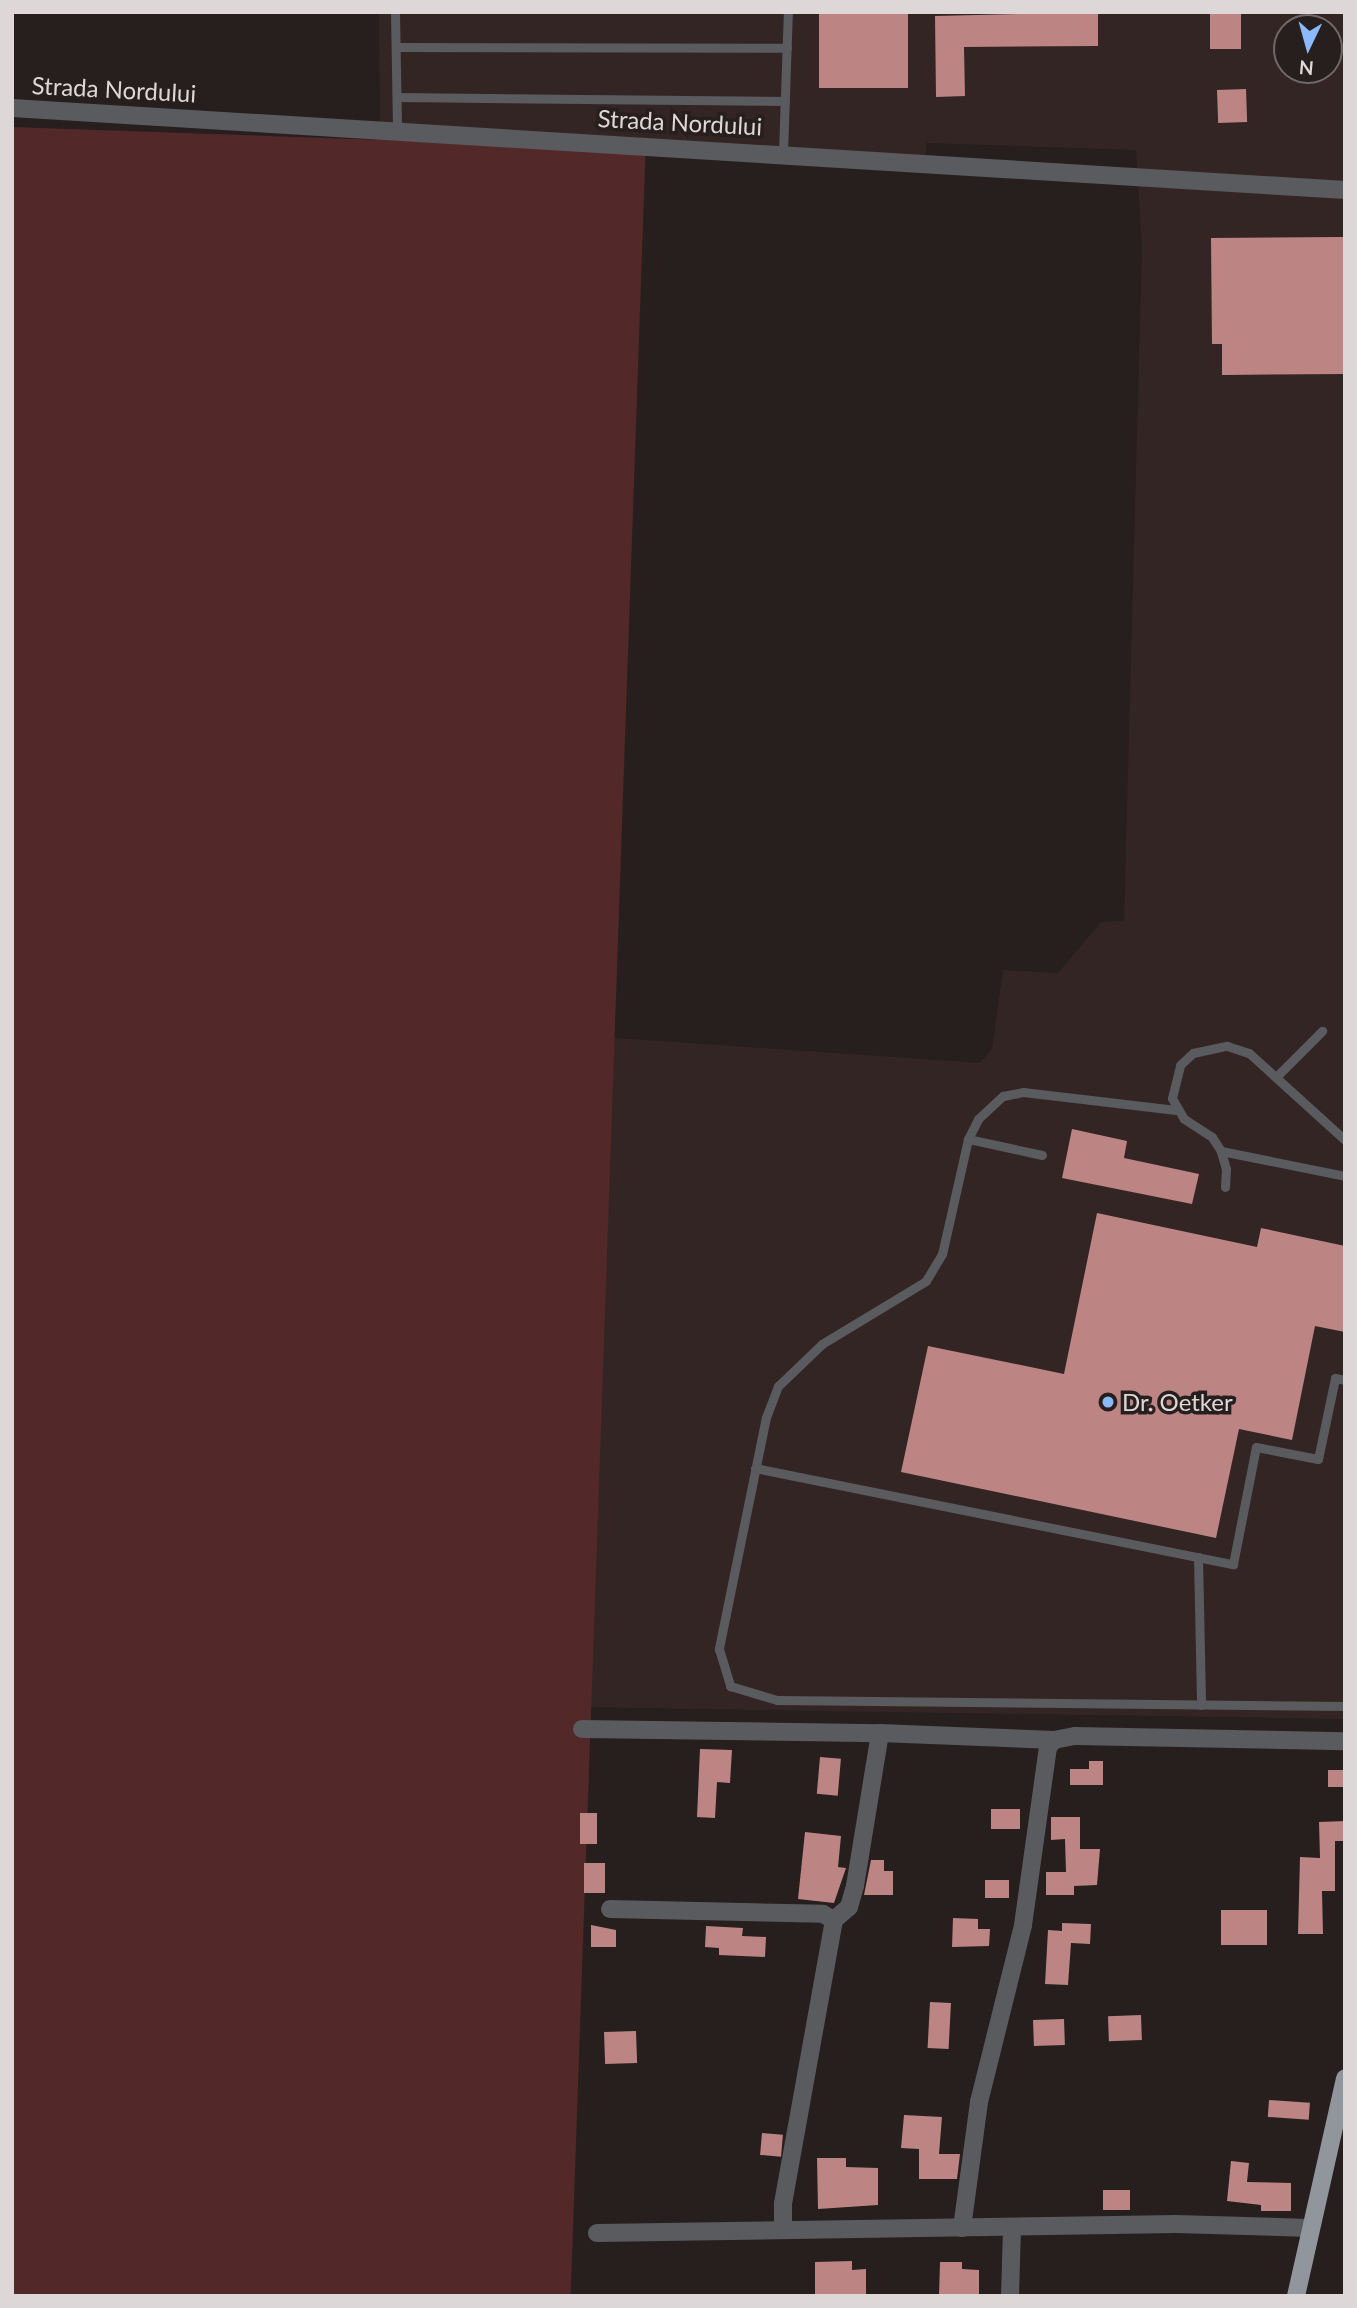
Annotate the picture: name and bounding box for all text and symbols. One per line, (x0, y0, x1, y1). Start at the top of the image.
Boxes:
north arrow (1273, 14, 1343, 84)
text: N (1298, 56, 1315, 81)
street label: Strada Nordului (31, 70, 197, 108)
street label: Strada Nordului (597, 103, 763, 141)
place label: Dr. Oetker (1122, 1388, 1233, 1416)
marker: Dr. Oetker (1100, 1394, 1116, 1410)

